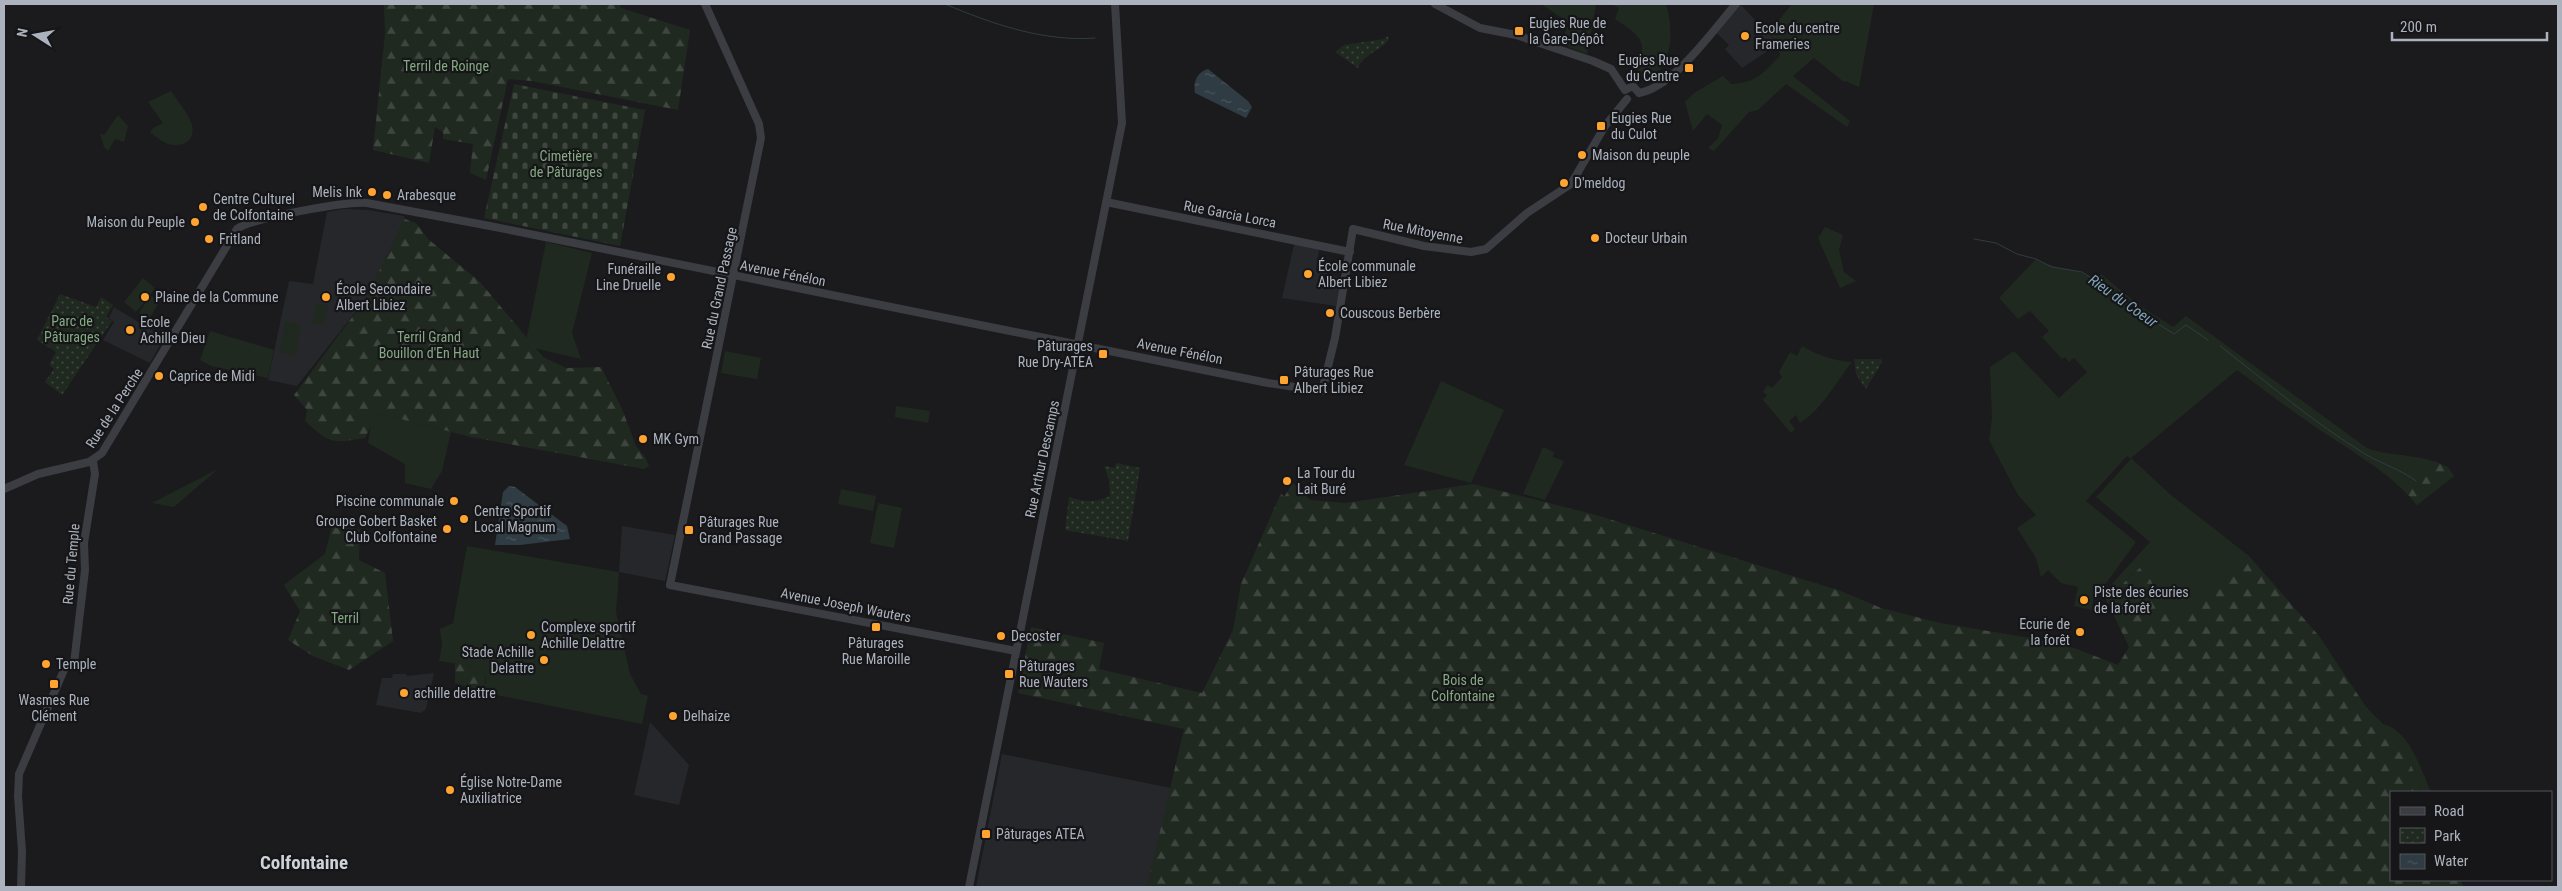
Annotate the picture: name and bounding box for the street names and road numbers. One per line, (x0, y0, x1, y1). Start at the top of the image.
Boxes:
street label: Rue Garcia Lorca (1182, 197, 1278, 231)
street label: Rue Mitoyenne (1382, 215, 1465, 247)
street label: Rue du Grand Passage (698, 225, 740, 350)
street label: Avenue Fénélon (739, 257, 827, 289)
street label: Avenue Fénélon (1136, 335, 1224, 367)
street label: Rue de la Perche (82, 365, 146, 451)
street label: Rue Arthur Descamps (1022, 399, 1062, 519)
street label: Rue du Temple (59, 523, 83, 605)
street label: Avenue Joseph Wauters (779, 585, 913, 625)

